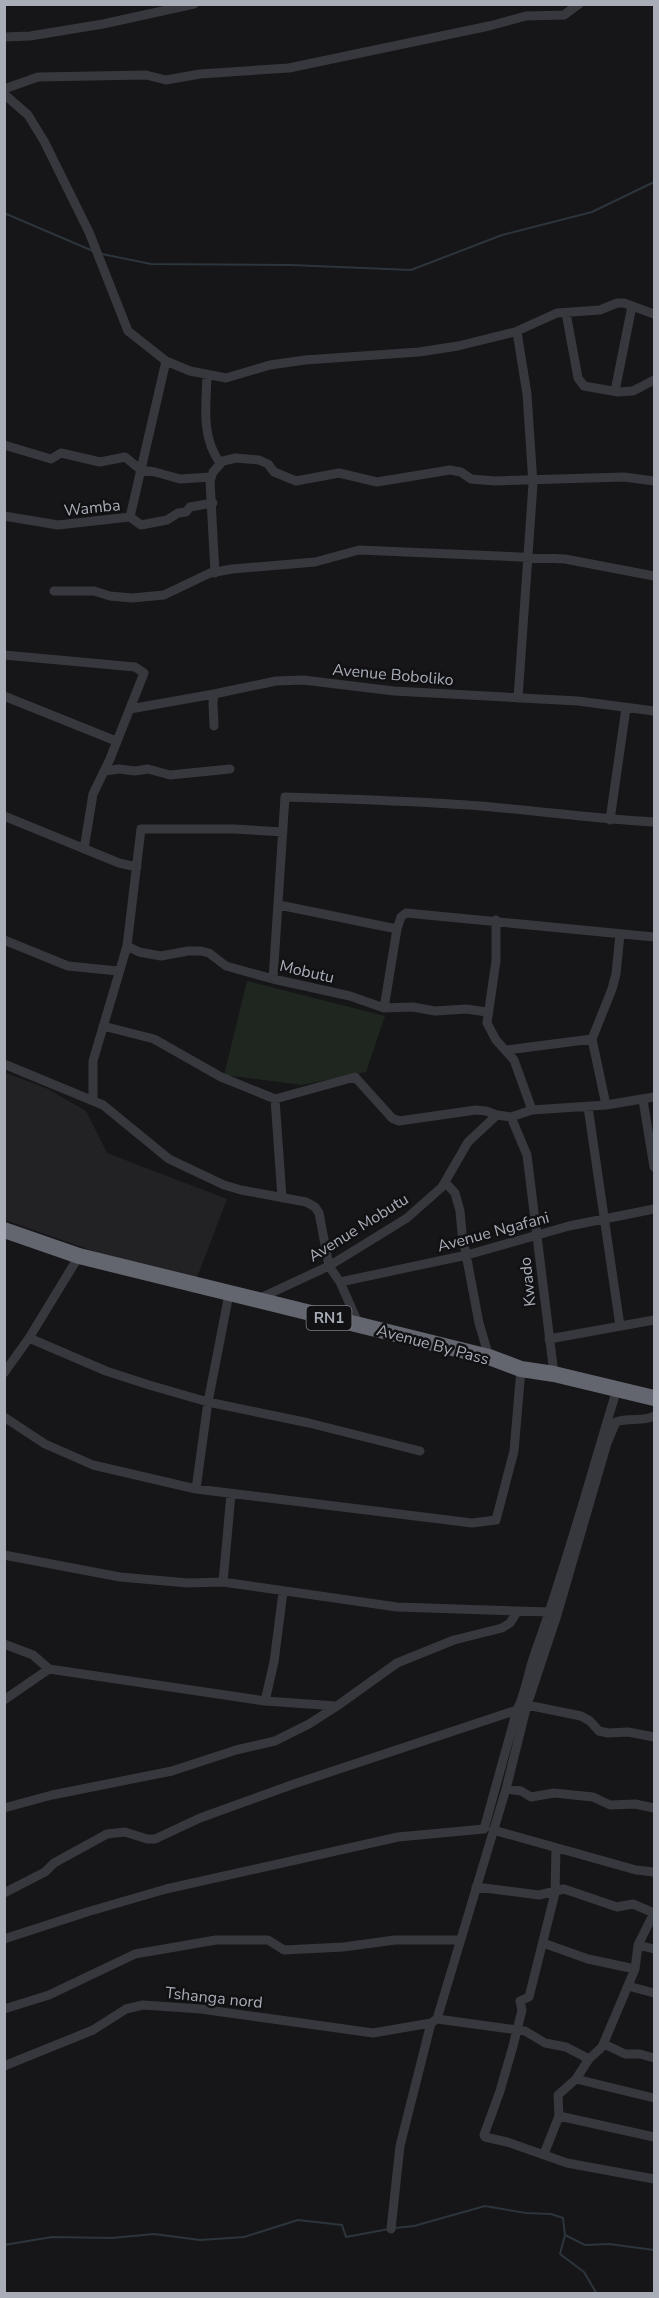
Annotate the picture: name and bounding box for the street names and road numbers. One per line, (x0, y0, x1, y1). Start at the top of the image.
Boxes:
street label: Wamba (63, 494, 121, 522)
street label: Avenue Boboliko (331, 659, 455, 691)
street label: Mobutu (277, 955, 336, 989)
street label: Avenue Mobutu (304, 1188, 413, 1267)
street label: Avenue Ngafani (435, 1206, 552, 1257)
street label: Kwado (514, 1256, 542, 1308)
road number: RN1 (306, 1306, 352, 1330)
street label: Avenue By Pass (374, 1319, 491, 1371)
street label: Tshanga nord (164, 1982, 264, 2014)

